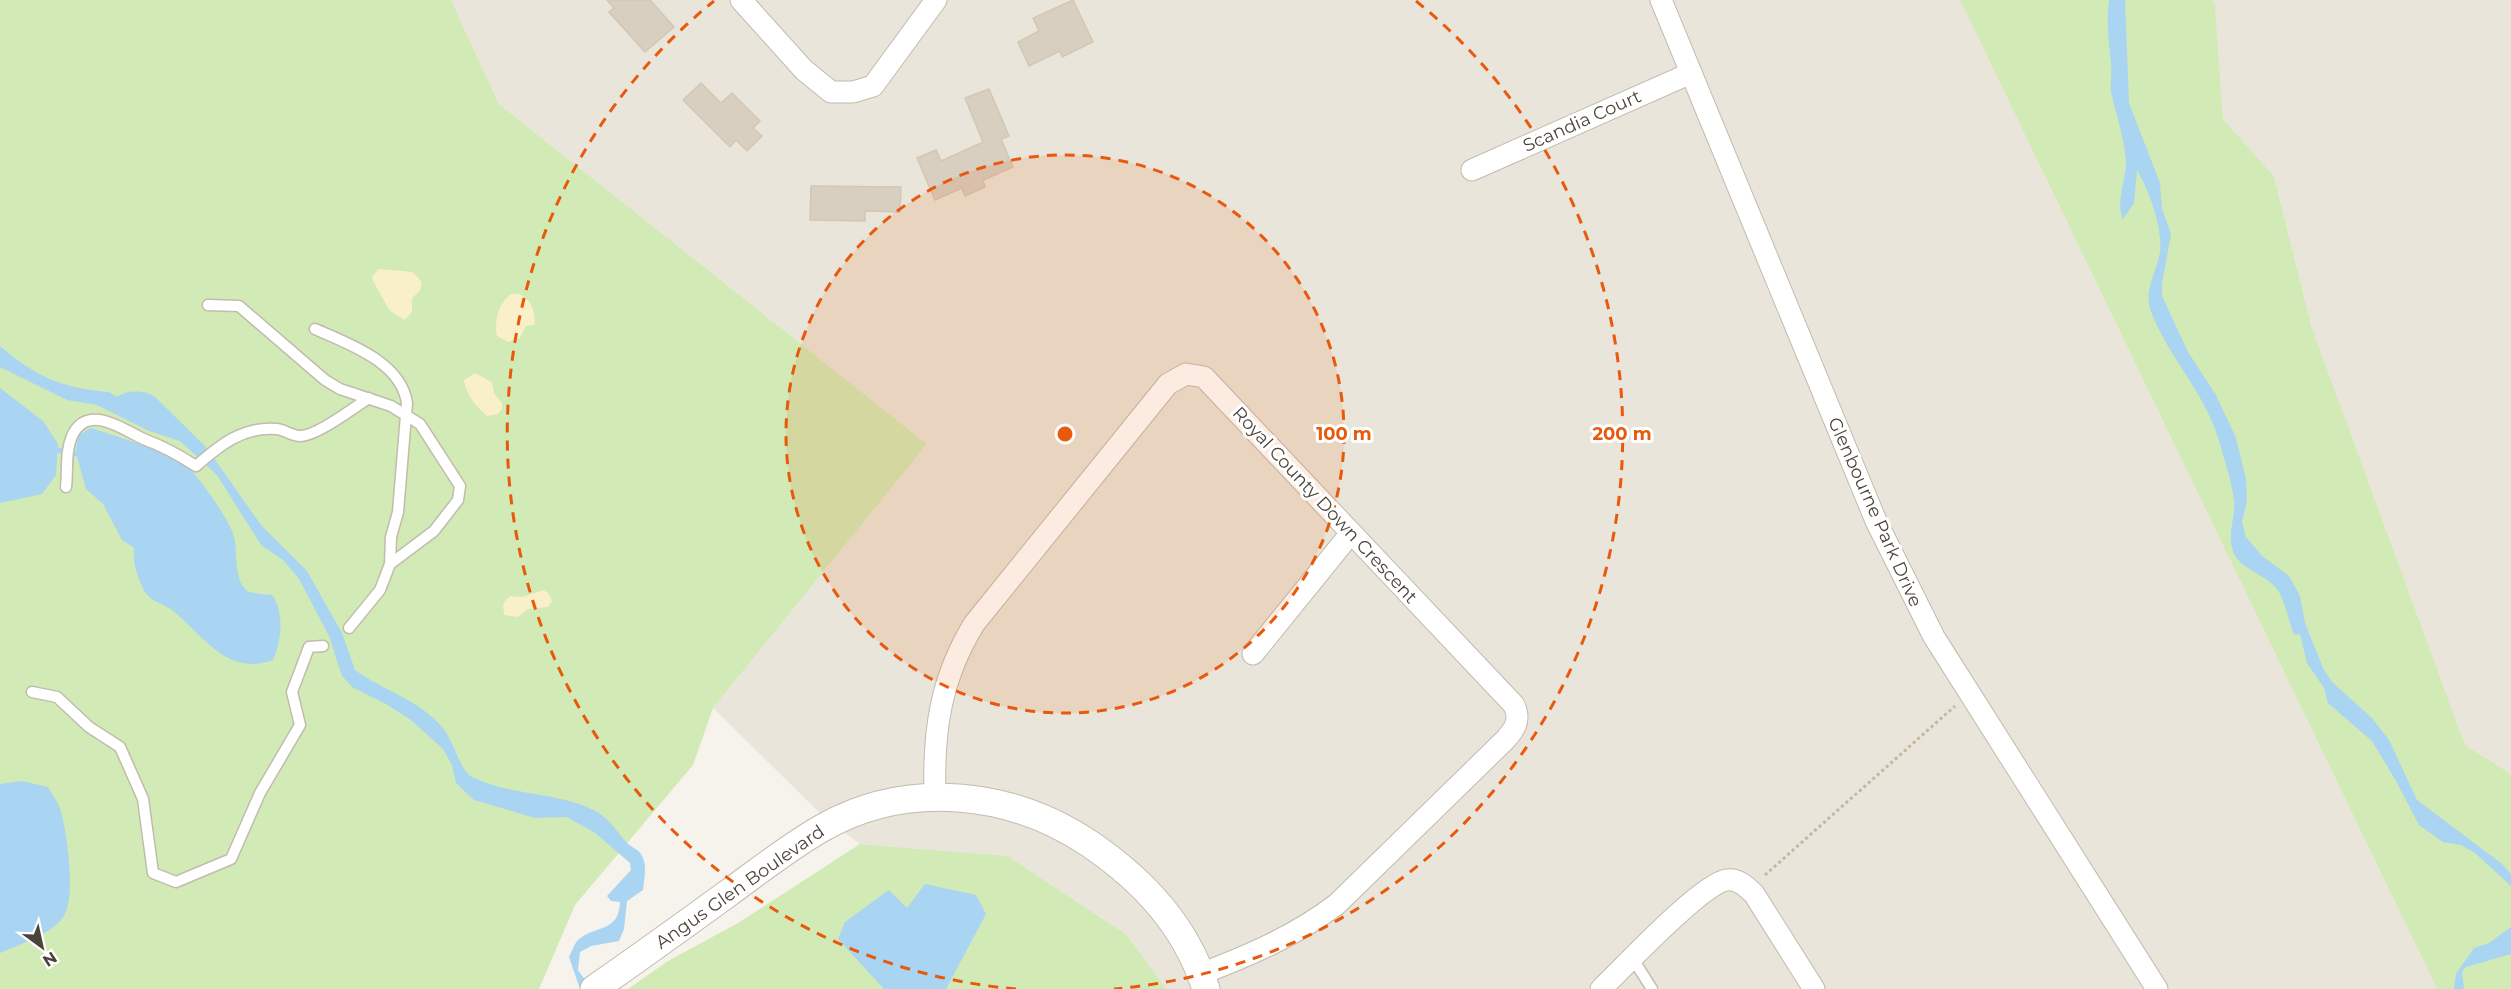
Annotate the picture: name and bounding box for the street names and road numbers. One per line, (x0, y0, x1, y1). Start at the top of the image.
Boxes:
street label: Scandia Court (1520, 85, 1644, 157)
street label: Royal County Down Crescent (1228, 402, 1422, 608)
street label: Glenbourne Park Drive (1823, 414, 1927, 610)
street label: Angus Glen Boulevard (651, 820, 829, 954)

